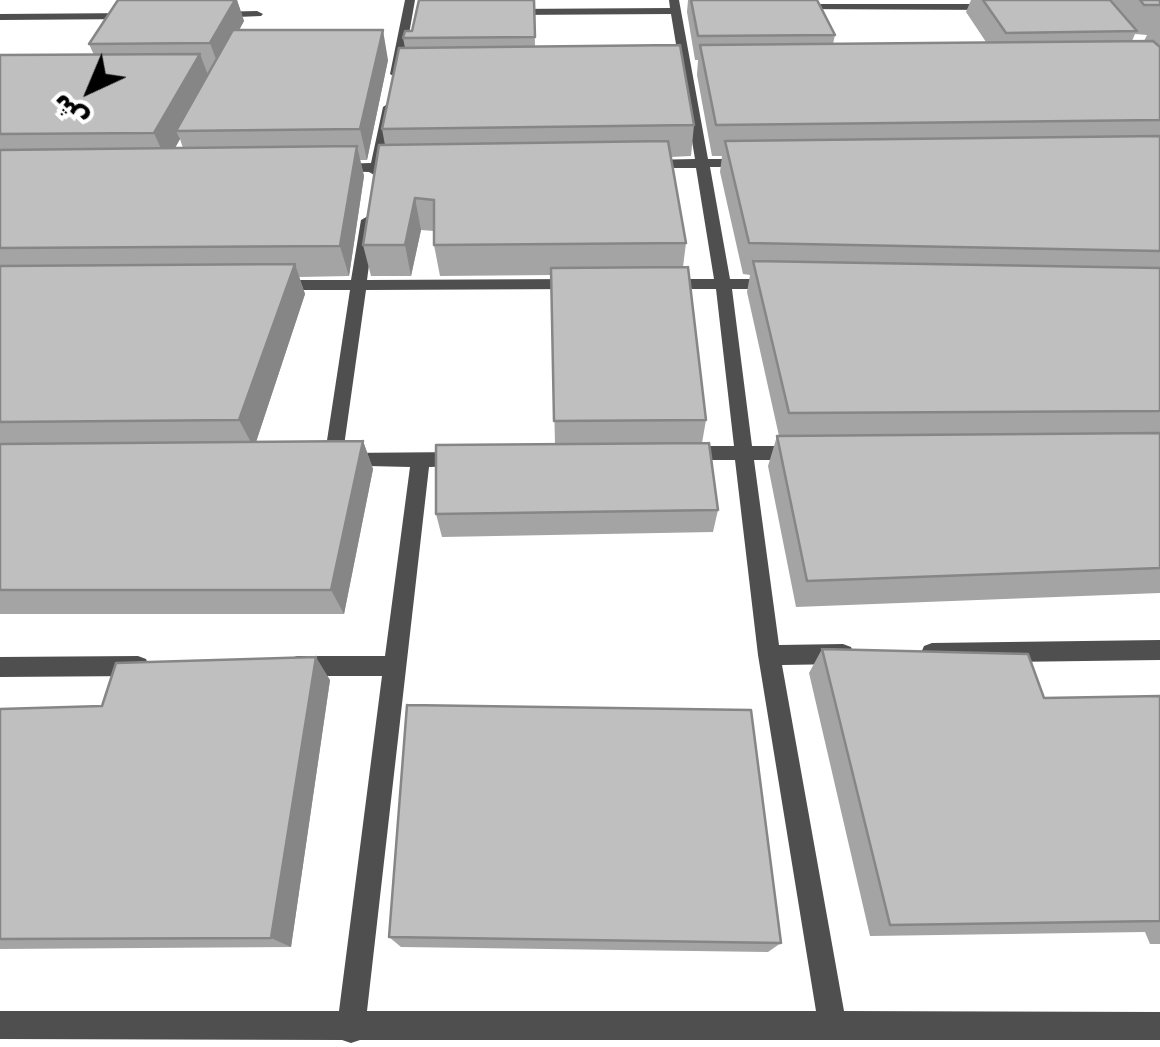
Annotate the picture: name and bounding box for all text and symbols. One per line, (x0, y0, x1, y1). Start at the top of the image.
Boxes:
north arrow (40, 40, 140, 140)
text: ش (43, 87, 94, 137)

